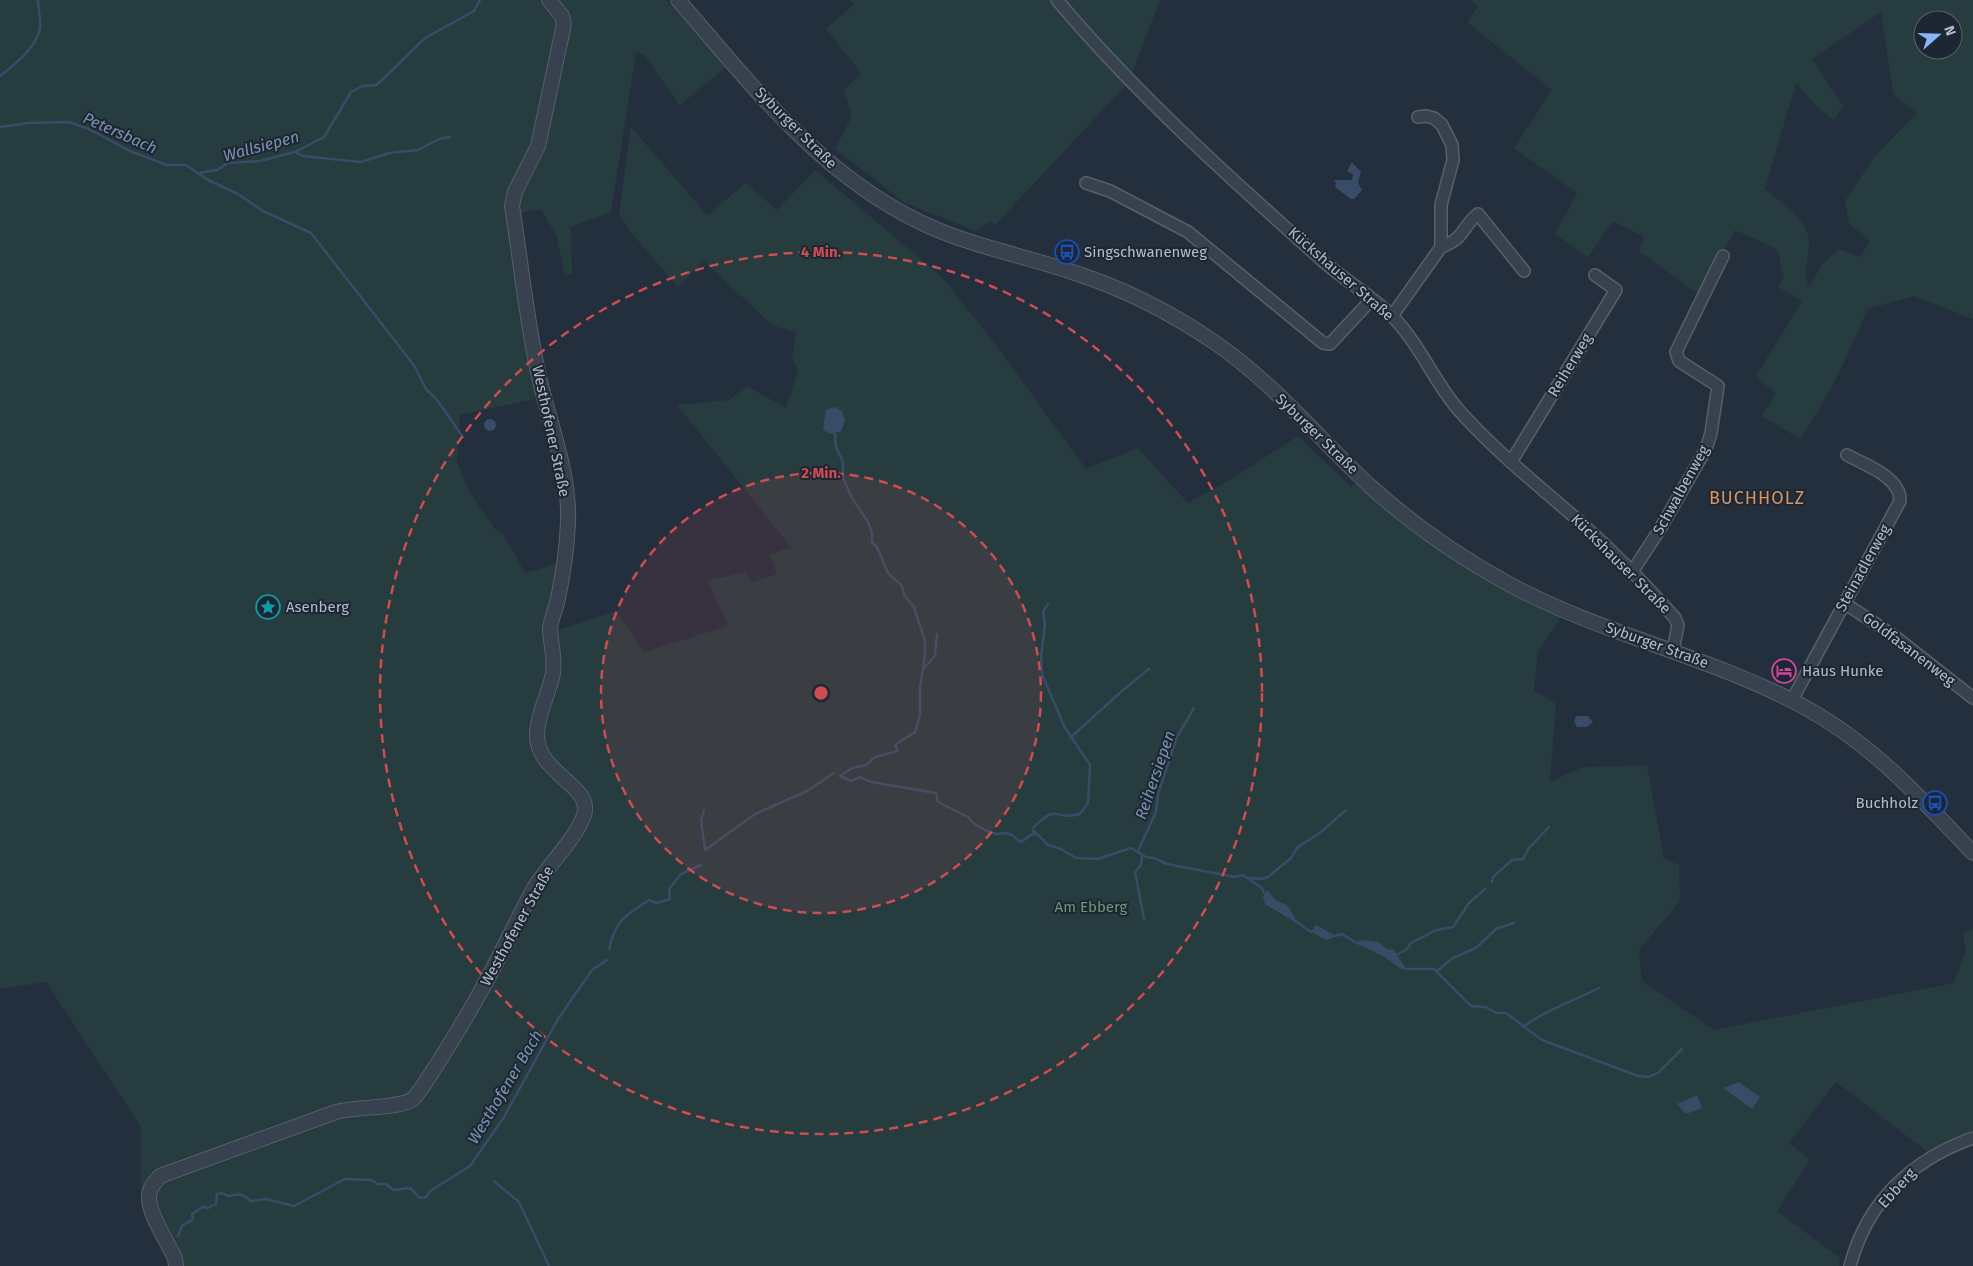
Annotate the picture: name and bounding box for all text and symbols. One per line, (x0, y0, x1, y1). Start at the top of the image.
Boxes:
north arrow (1913, 10, 1963, 60)
text: N (1940, 23, 1959, 38)
street label: Syburger Straße (751, 83, 841, 173)
water label: Petersbach (80, 108, 160, 158)
water label: Wallsiepen (221, 127, 301, 165)
street label: Kückshauser Straße (1285, 223, 1397, 325)
bus stop icon: Singschwanenweg (1054, 239, 1080, 265)
text: 4 Min. (801, 243, 842, 261)
place label: Singschwanenweg (1084, 243, 1207, 261)
street label: Reiherweg (1544, 330, 1596, 400)
street label: Westhofener Straße (528, 363, 574, 499)
street label: Syburger Straße (1272, 390, 1362, 478)
street label: Schwalbenweg (1649, 442, 1713, 538)
text: 2 Min. (801, 464, 841, 482)
district label: BUCHHOLZ (1709, 487, 1805, 509)
street label: Kückshauser Straße (1567, 510, 1675, 618)
street label: Steinadlerweg (1832, 521, 1894, 615)
place icon: Asenberg (255, 594, 281, 620)
place label: Asenberg (286, 598, 349, 616)
street label: Goldfasanenweg (1859, 608, 1959, 690)
street label: Syburger Straße (1603, 618, 1711, 672)
hotel icon: Haus Hunke (1771, 658, 1797, 684)
place label: Haus Hunke (1802, 662, 1884, 680)
centre of rings (812, 684, 830, 702)
water label: Reihersiepen (1131, 728, 1179, 822)
bus stop icon: Buchholz (1922, 790, 1948, 816)
place label: Buchholz (1856, 794, 1918, 812)
street label: Westhofener Straße (477, 863, 557, 989)
park label: Am Ebberg (1055, 898, 1128, 916)
water label: Westhofener Bach (463, 1027, 547, 1147)
street label: Ebberg (1874, 1164, 1920, 1212)

